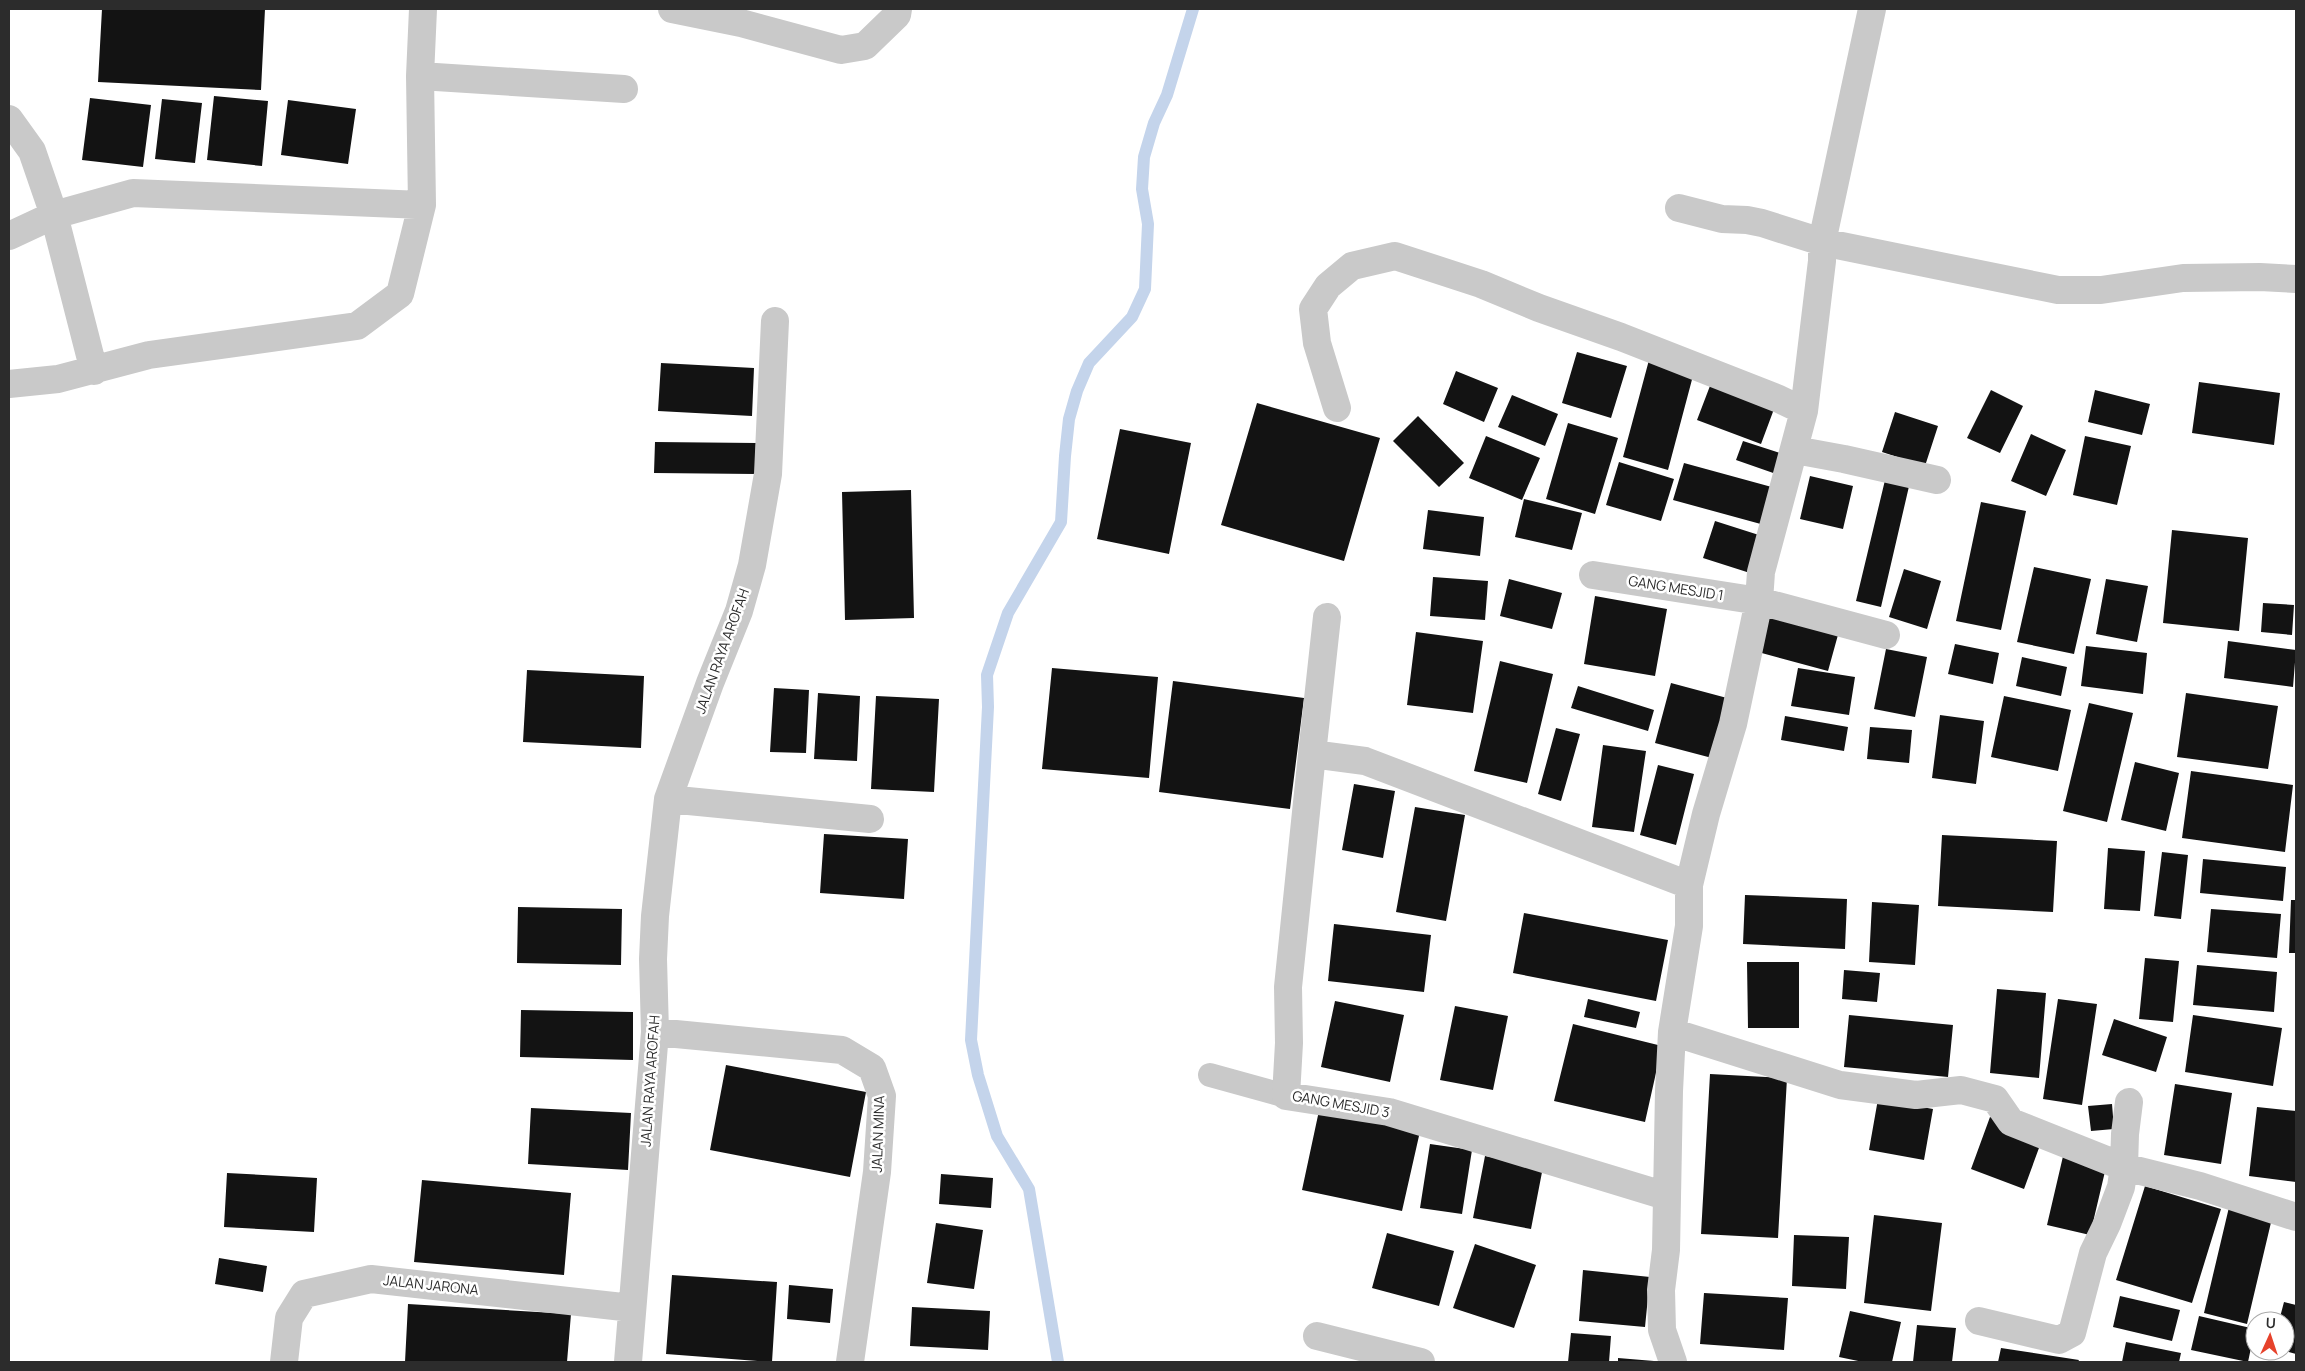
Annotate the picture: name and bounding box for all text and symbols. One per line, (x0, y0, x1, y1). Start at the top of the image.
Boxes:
street label: GANG MESJID 1 (1627, 571, 1725, 604)
street label: JALAN RAYA AROFAH (690, 586, 753, 716)
street label: JALAN RAYA AROFAH (635, 1014, 664, 1147)
street label: GANG MESJID 3 (1291, 1086, 1391, 1121)
street label: JALAN MINA (867, 1095, 888, 1173)
street label: JALAN JARONA (382, 1270, 480, 1299)
north arrow (2245, 1311, 2295, 1361)
text: U (2265, 1313, 2276, 1332)

